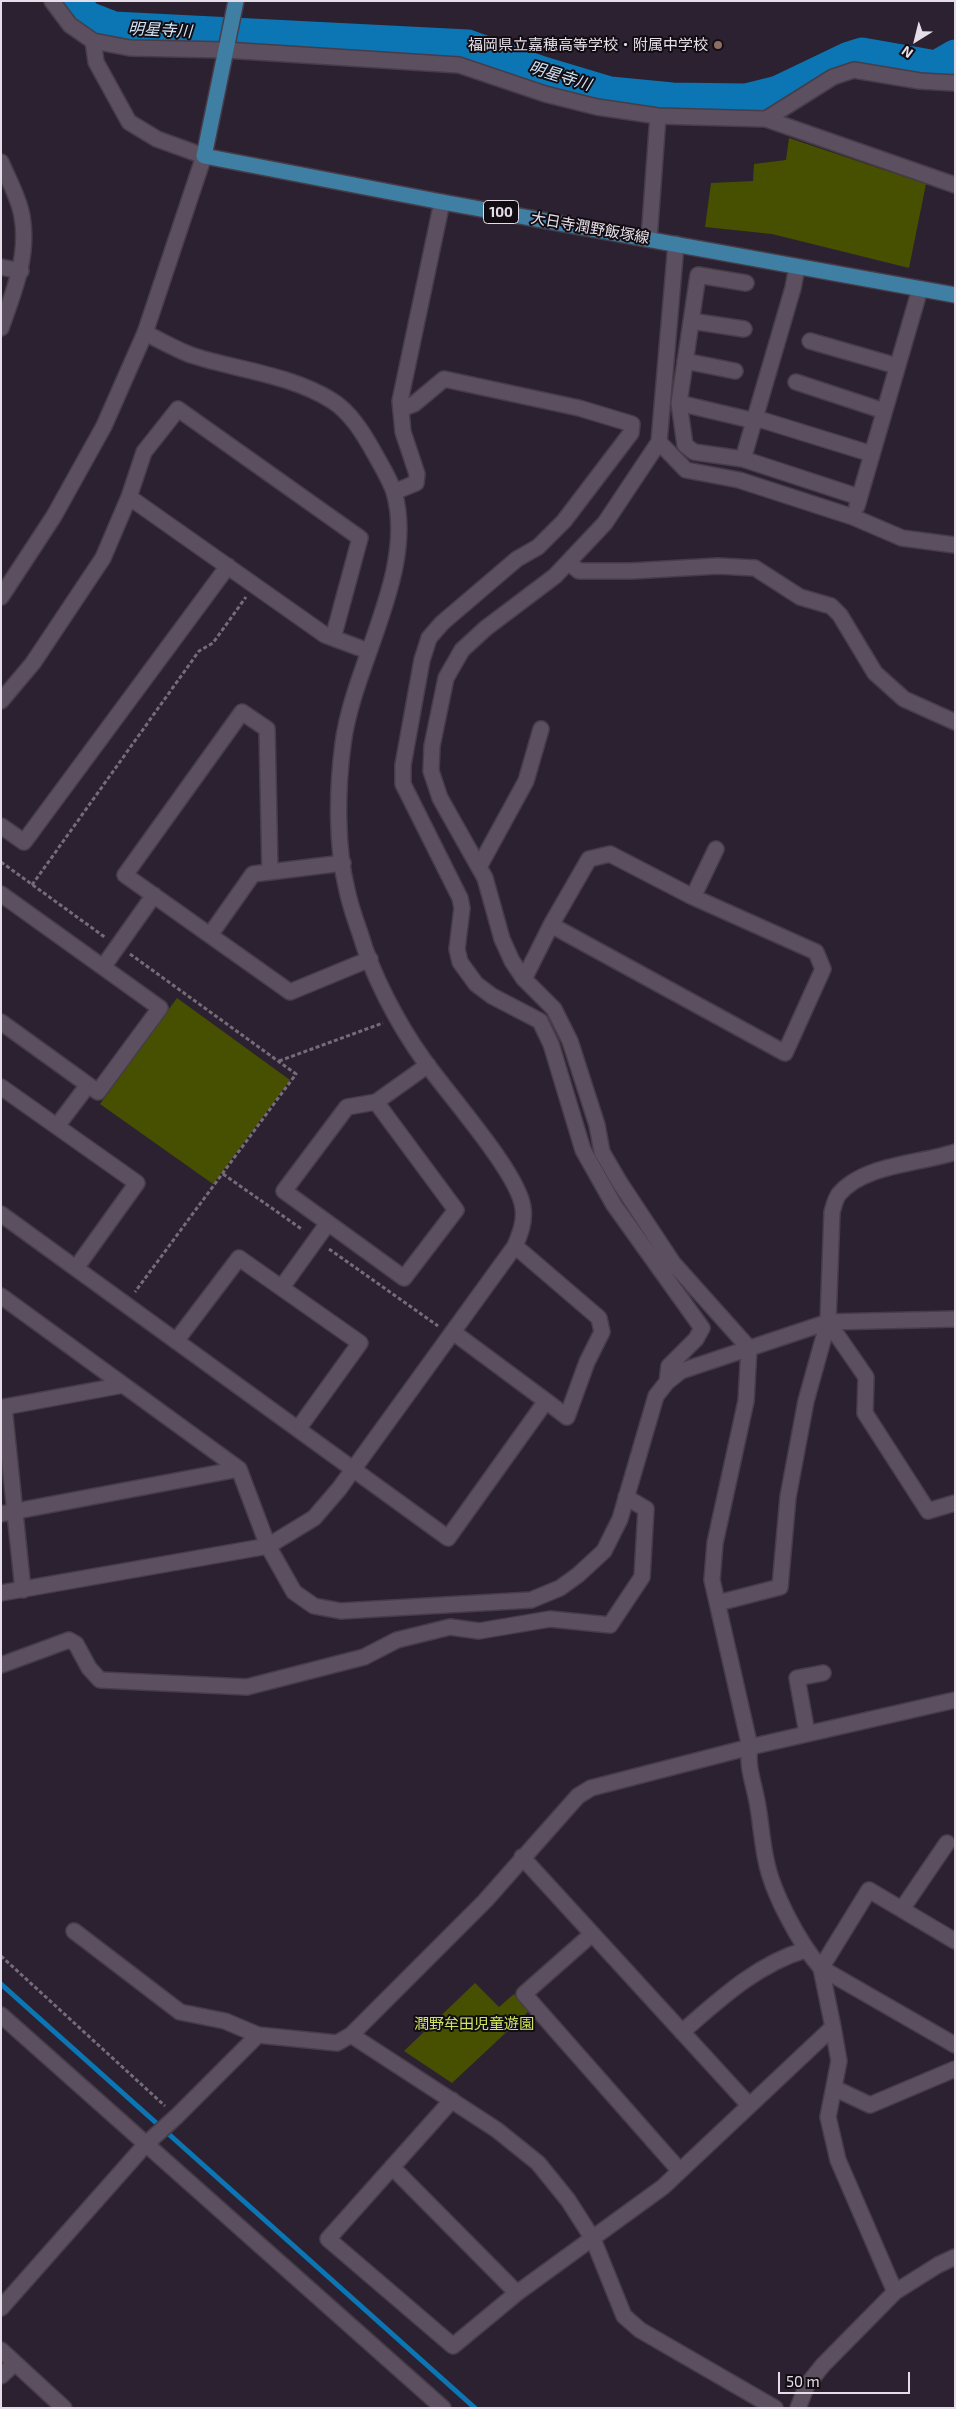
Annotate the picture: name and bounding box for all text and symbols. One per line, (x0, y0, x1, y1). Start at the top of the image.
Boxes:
north arrow (891, 15, 941, 65)
water label: 明星寺川 (128, 19, 192, 41)
place label: 福岡県立嘉穂高等学校・附属中学校 (468, 36, 708, 54)
marker: 福岡県立嘉穂高等学校・附属中学校 (712, 39, 724, 51)
text: N (898, 43, 916, 62)
water label: 明星寺川 (527, 57, 593, 95)
road number: 100 (484, 200, 518, 223)
street label: 大日寺潤野飯塚線 (529, 209, 651, 247)
park label: 潤野牟田児童遊園 (414, 2015, 534, 2033)
scale bar (781, 2362, 914, 2394)
text: 50 m (786, 2372, 820, 2390)

